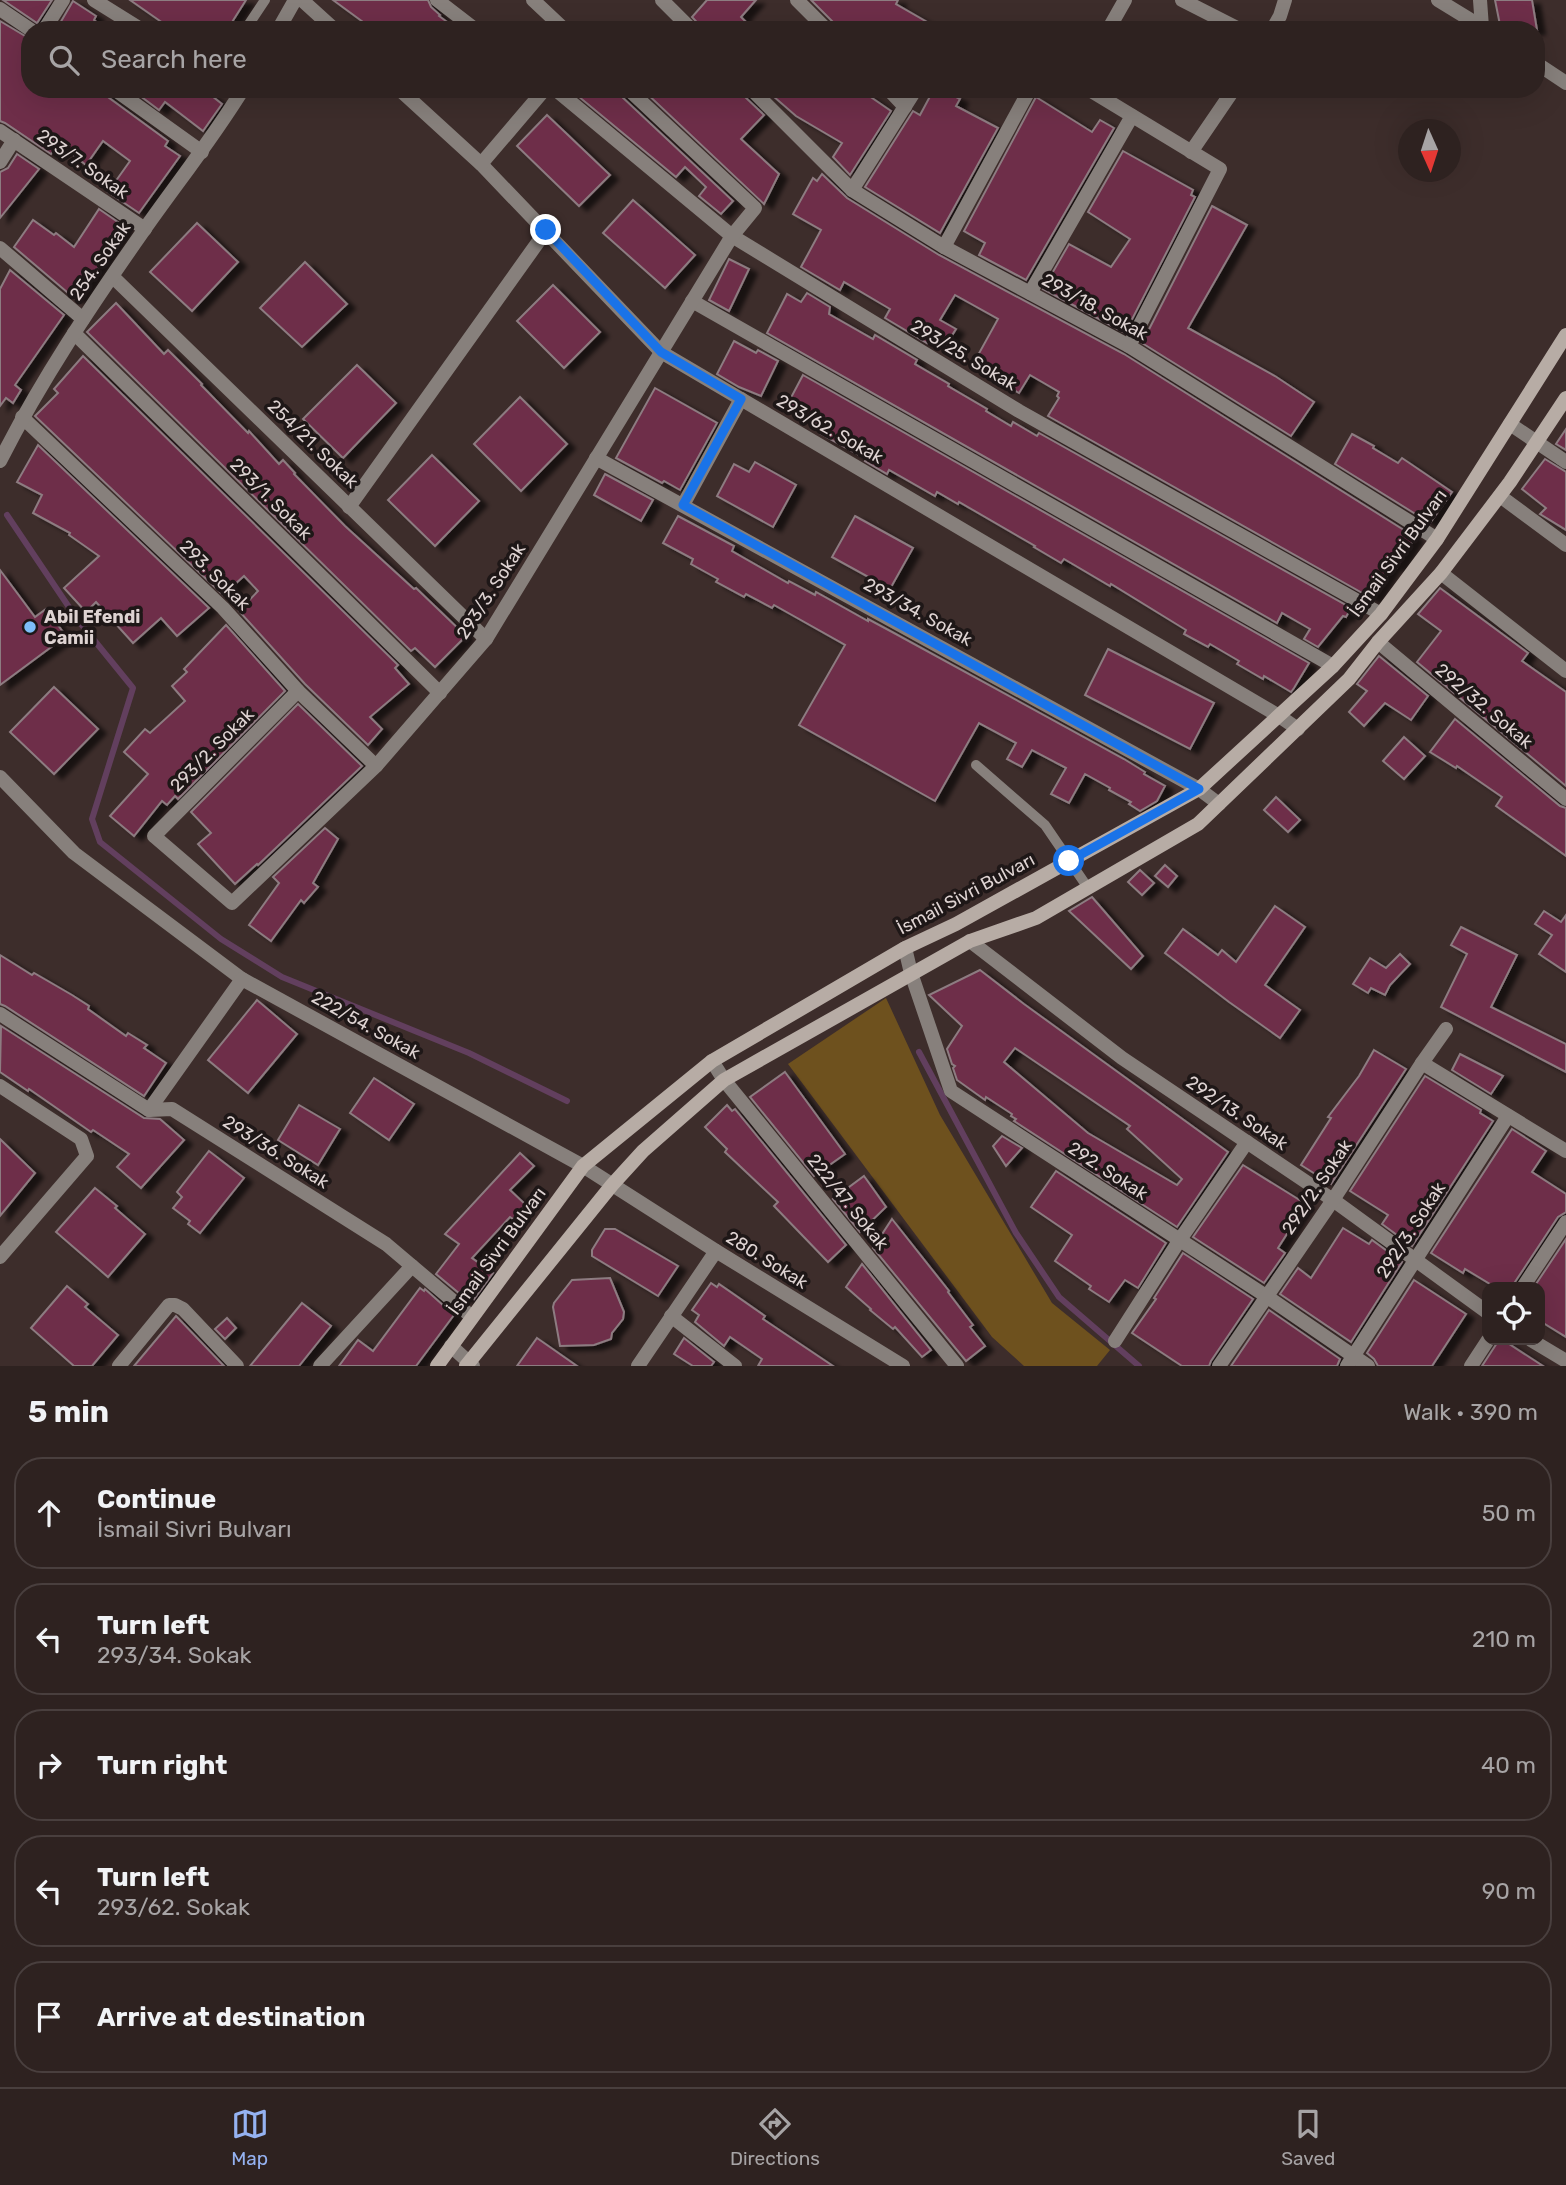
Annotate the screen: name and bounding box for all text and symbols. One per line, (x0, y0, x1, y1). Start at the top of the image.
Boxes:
search box (21, 21, 1545, 98)
icon: search (45, 41, 83, 79)
text: Search here (101, 44, 247, 75)
north arrow (1398, 119, 1461, 182)
street label: 293/7. Sokak (33, 124, 134, 204)
route end (530, 214, 561, 245)
street label: 254. Sokak (65, 217, 136, 305)
street label: 293/18. Sokak (1038, 269, 1153, 346)
street label: 293/25. Sokak (907, 315, 1022, 396)
street label: 293/62. Sokak (773, 390, 888, 469)
street label: 254/21. Sokak (263, 395, 364, 493)
street label: 293/1. Sokak (225, 453, 317, 545)
street label: İsmail Sivri Bulvarı (1344, 485, 1452, 621)
street label: 293. Sokak (175, 535, 255, 615)
street label: 293/3. Sokak (452, 538, 531, 643)
street label: 293/34. Sokak (860, 573, 977, 651)
place label: Abil Efendi Camii (44, 606, 140, 649)
marker: Abil Efendi Camii (22, 619, 38, 635)
street label: 292/32. Sokak (1431, 659, 1538, 754)
street label: 293/2. Sokak (166, 703, 259, 796)
route start (1053, 845, 1084, 876)
street label: İsmail Sivri Bulvarı (894, 849, 1038, 939)
street label: 222/54. Sokak (308, 986, 425, 1064)
street label: 292/13. Sokak (1182, 1071, 1293, 1155)
street label: 293/36. Sokak (219, 1111, 334, 1194)
street label: 292/2. Sokak (1277, 1135, 1357, 1239)
street label: 292. Sokak (1064, 1137, 1153, 1205)
street label: 222/47. Sokak (803, 1150, 894, 1255)
street label: 292/3. Sokak (1372, 1177, 1451, 1282)
street label: İsmail Sivri Bulvarı (443, 1183, 551, 1319)
street label: 280. Sokak (722, 1226, 812, 1294)
map controls (1482, 1282, 1545, 1345)
button: locate (1482, 1282, 1545, 1345)
text: 5 min (28, 1394, 109, 1430)
text: Walk · 390 m (1403, 1398, 1538, 1426)
text: Continue (97, 1484, 216, 1515)
icon: ahead (30, 1494, 68, 1532)
text: 50 m (1482, 1499, 1536, 1527)
text: İsmail Sivri Bulvarı (97, 1515, 292, 1543)
text: Turn left (97, 1610, 209, 1641)
icon: left (30, 1620, 68, 1658)
text: 210 m (1472, 1625, 1536, 1653)
text: 293/34. Sokak (97, 1641, 252, 1669)
icon: right (30, 1746, 68, 1784)
text: Turn right (97, 1750, 227, 1781)
text: 40 m (1481, 1751, 1536, 1779)
text: Turn left (97, 1862, 209, 1893)
icon: left (30, 1872, 68, 1910)
text: 90 m (1482, 1877, 1536, 1905)
text: 293/62. Sokak (97, 1893, 250, 1921)
icon: arrive (30, 1998, 68, 2036)
text: Arrive at destination (97, 2002, 365, 2033)
tab: Map (231, 2105, 269, 2170)
tab: Directions (730, 2105, 820, 2170)
tab: Saved (1281, 2105, 1335, 2170)

